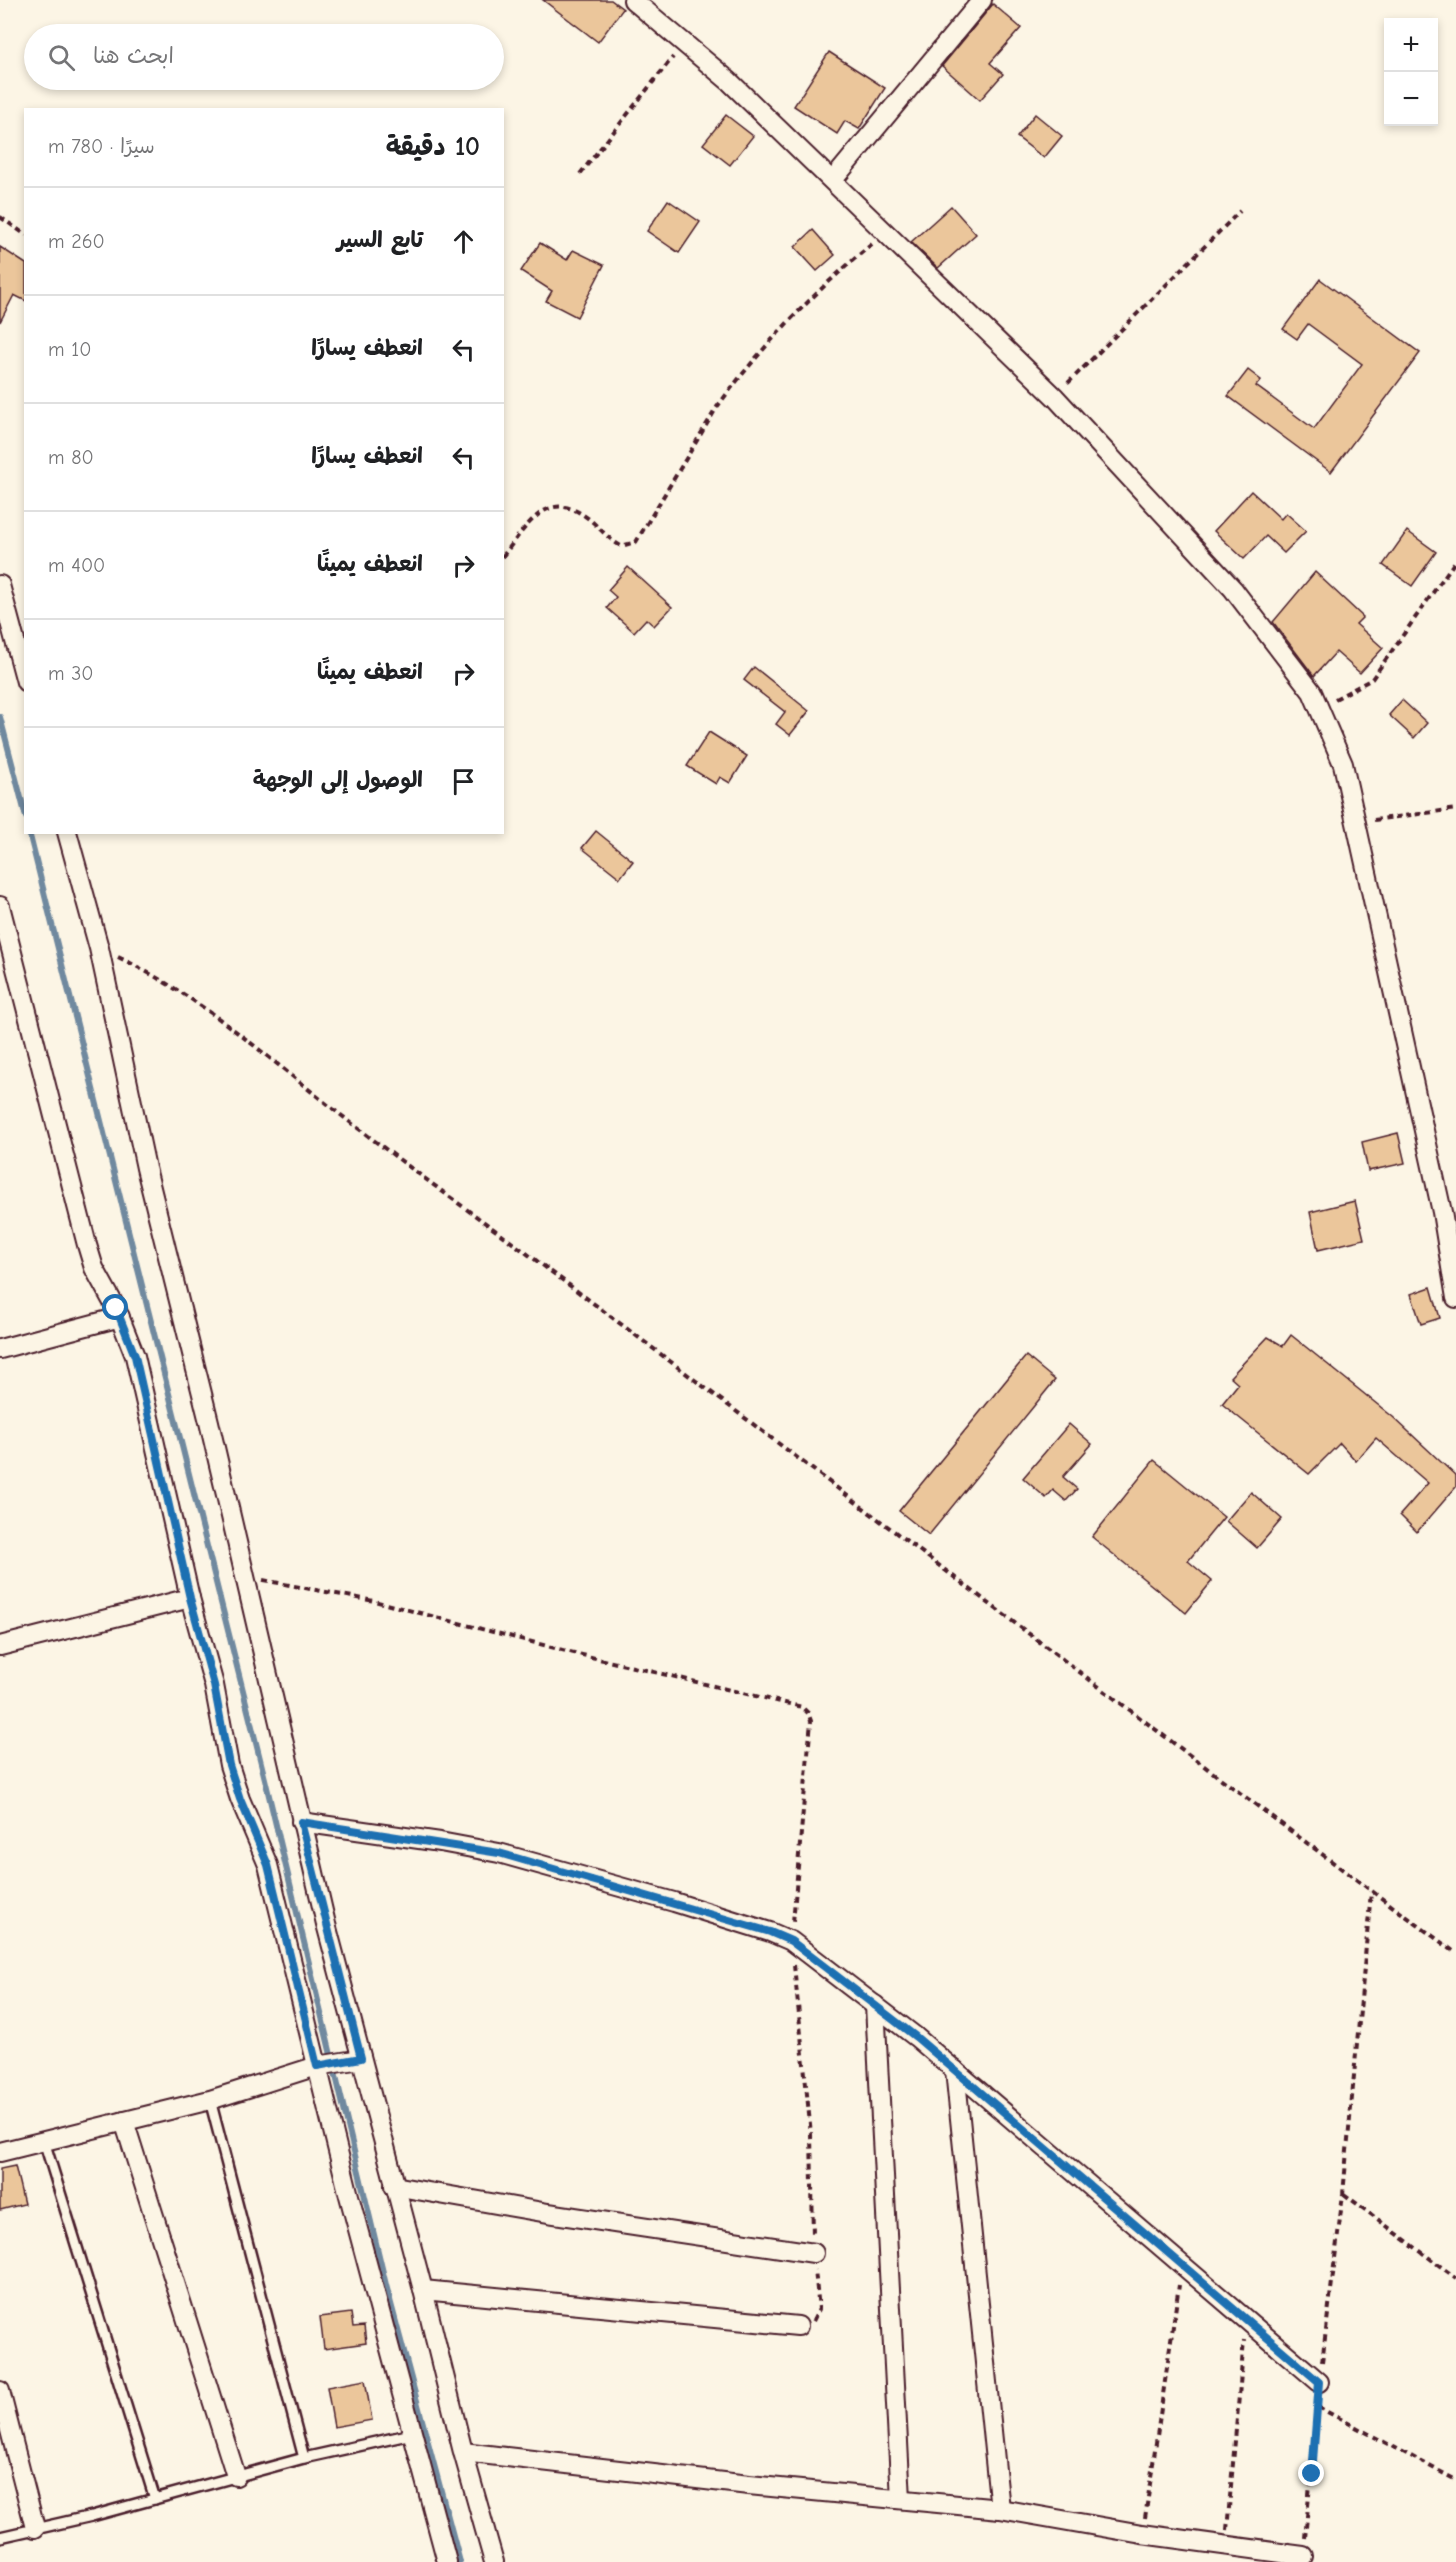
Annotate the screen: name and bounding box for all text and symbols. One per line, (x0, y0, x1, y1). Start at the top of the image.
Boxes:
map controls (1384, 18, 1438, 126)
button: + (1384, 18, 1438, 72)
search box (24, 24, 504, 90)
icon: search (45, 41, 78, 74)
text: ابحث هنا (93, 43, 174, 69)
button: − (1384, 72, 1438, 126)
text: 10 دقيقة (386, 132, 480, 162)
text: سيرًا · 780 m (48, 135, 155, 158)
icon: ahead (447, 225, 480, 258)
text: تابع السير (337, 227, 423, 253)
text: 260 m (48, 230, 105, 253)
icon: left (447, 333, 480, 366)
text: انعطف يسارًا (311, 335, 423, 361)
text: 10 m (48, 338, 91, 361)
icon: left (447, 441, 480, 474)
text: انعطف يسارًا (311, 443, 423, 469)
text: 80 m (48, 446, 94, 469)
icon: right (447, 549, 480, 582)
text: انعطف يمينًا (317, 551, 423, 577)
text: 400 m (48, 554, 105, 577)
icon: right (447, 657, 480, 690)
text: انعطف يمينًا (317, 659, 423, 685)
text: 30 m (48, 662, 94, 685)
icon: arrive (447, 765, 480, 798)
text: الوصول إلى الوجهة (253, 767, 423, 793)
route start (102, 1294, 128, 1320)
route end (1298, 2460, 1324, 2486)

